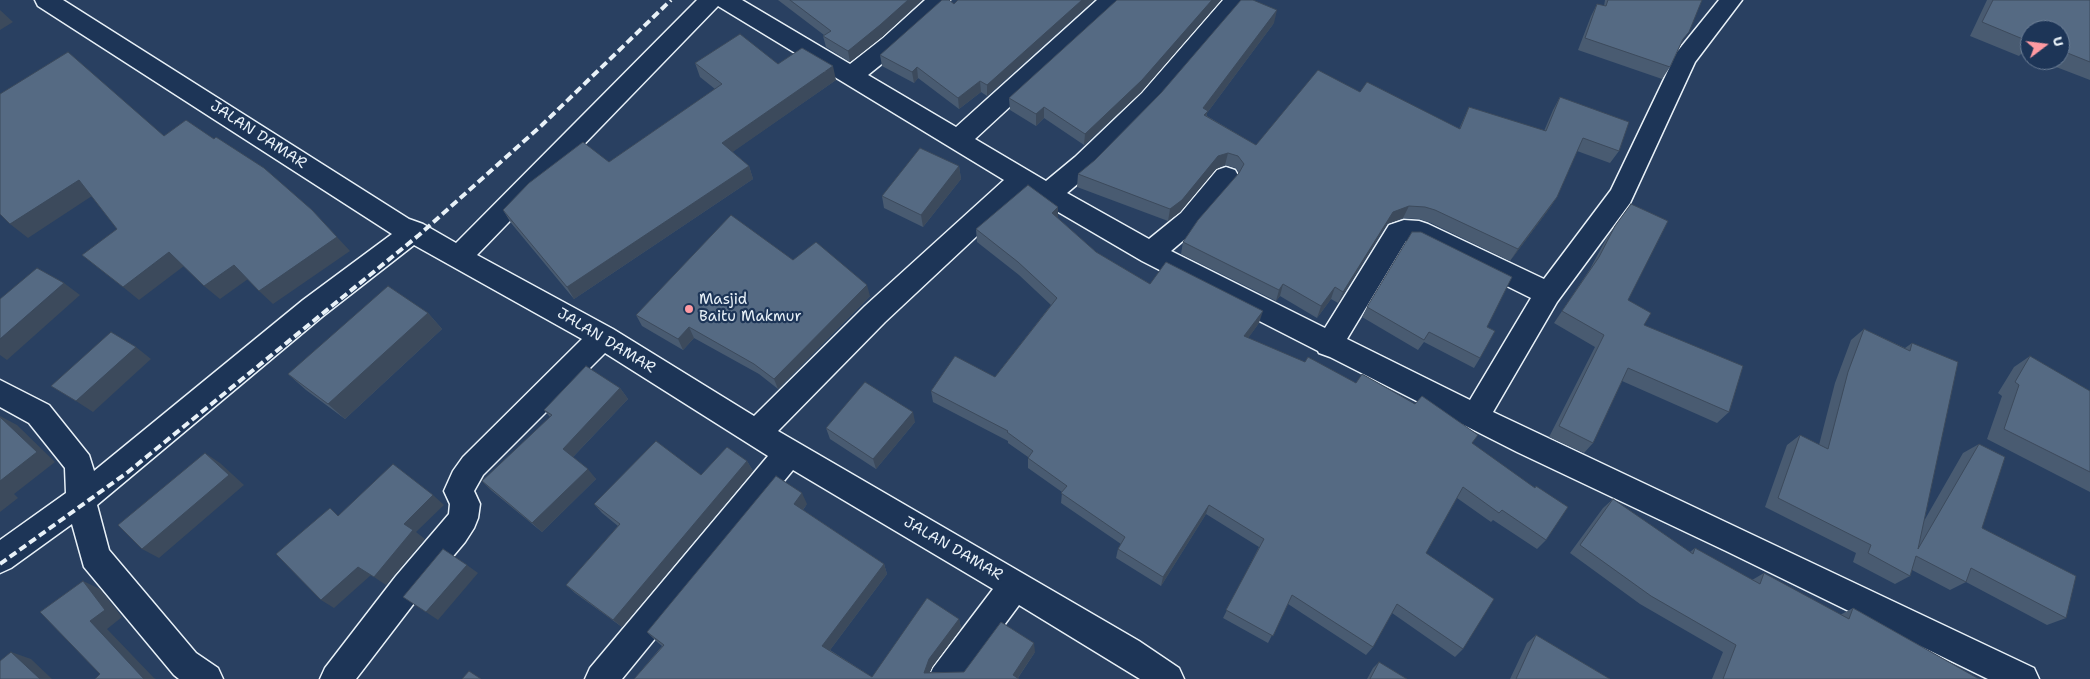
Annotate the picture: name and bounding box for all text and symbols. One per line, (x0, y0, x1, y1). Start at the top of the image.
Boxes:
north arrow (2020, 20, 2070, 70)
text: U (2049, 34, 2068, 48)
street label: JALAN DAMAR (206, 97, 310, 173)
place label: Masjid Baitu Makmur (699, 291, 802, 326)
marker: Masjid Baitu Makmur (683, 303, 695, 315)
street label: JALAN DAMAR (554, 305, 658, 377)
street label: JALAN DAMAR (900, 513, 1006, 585)

